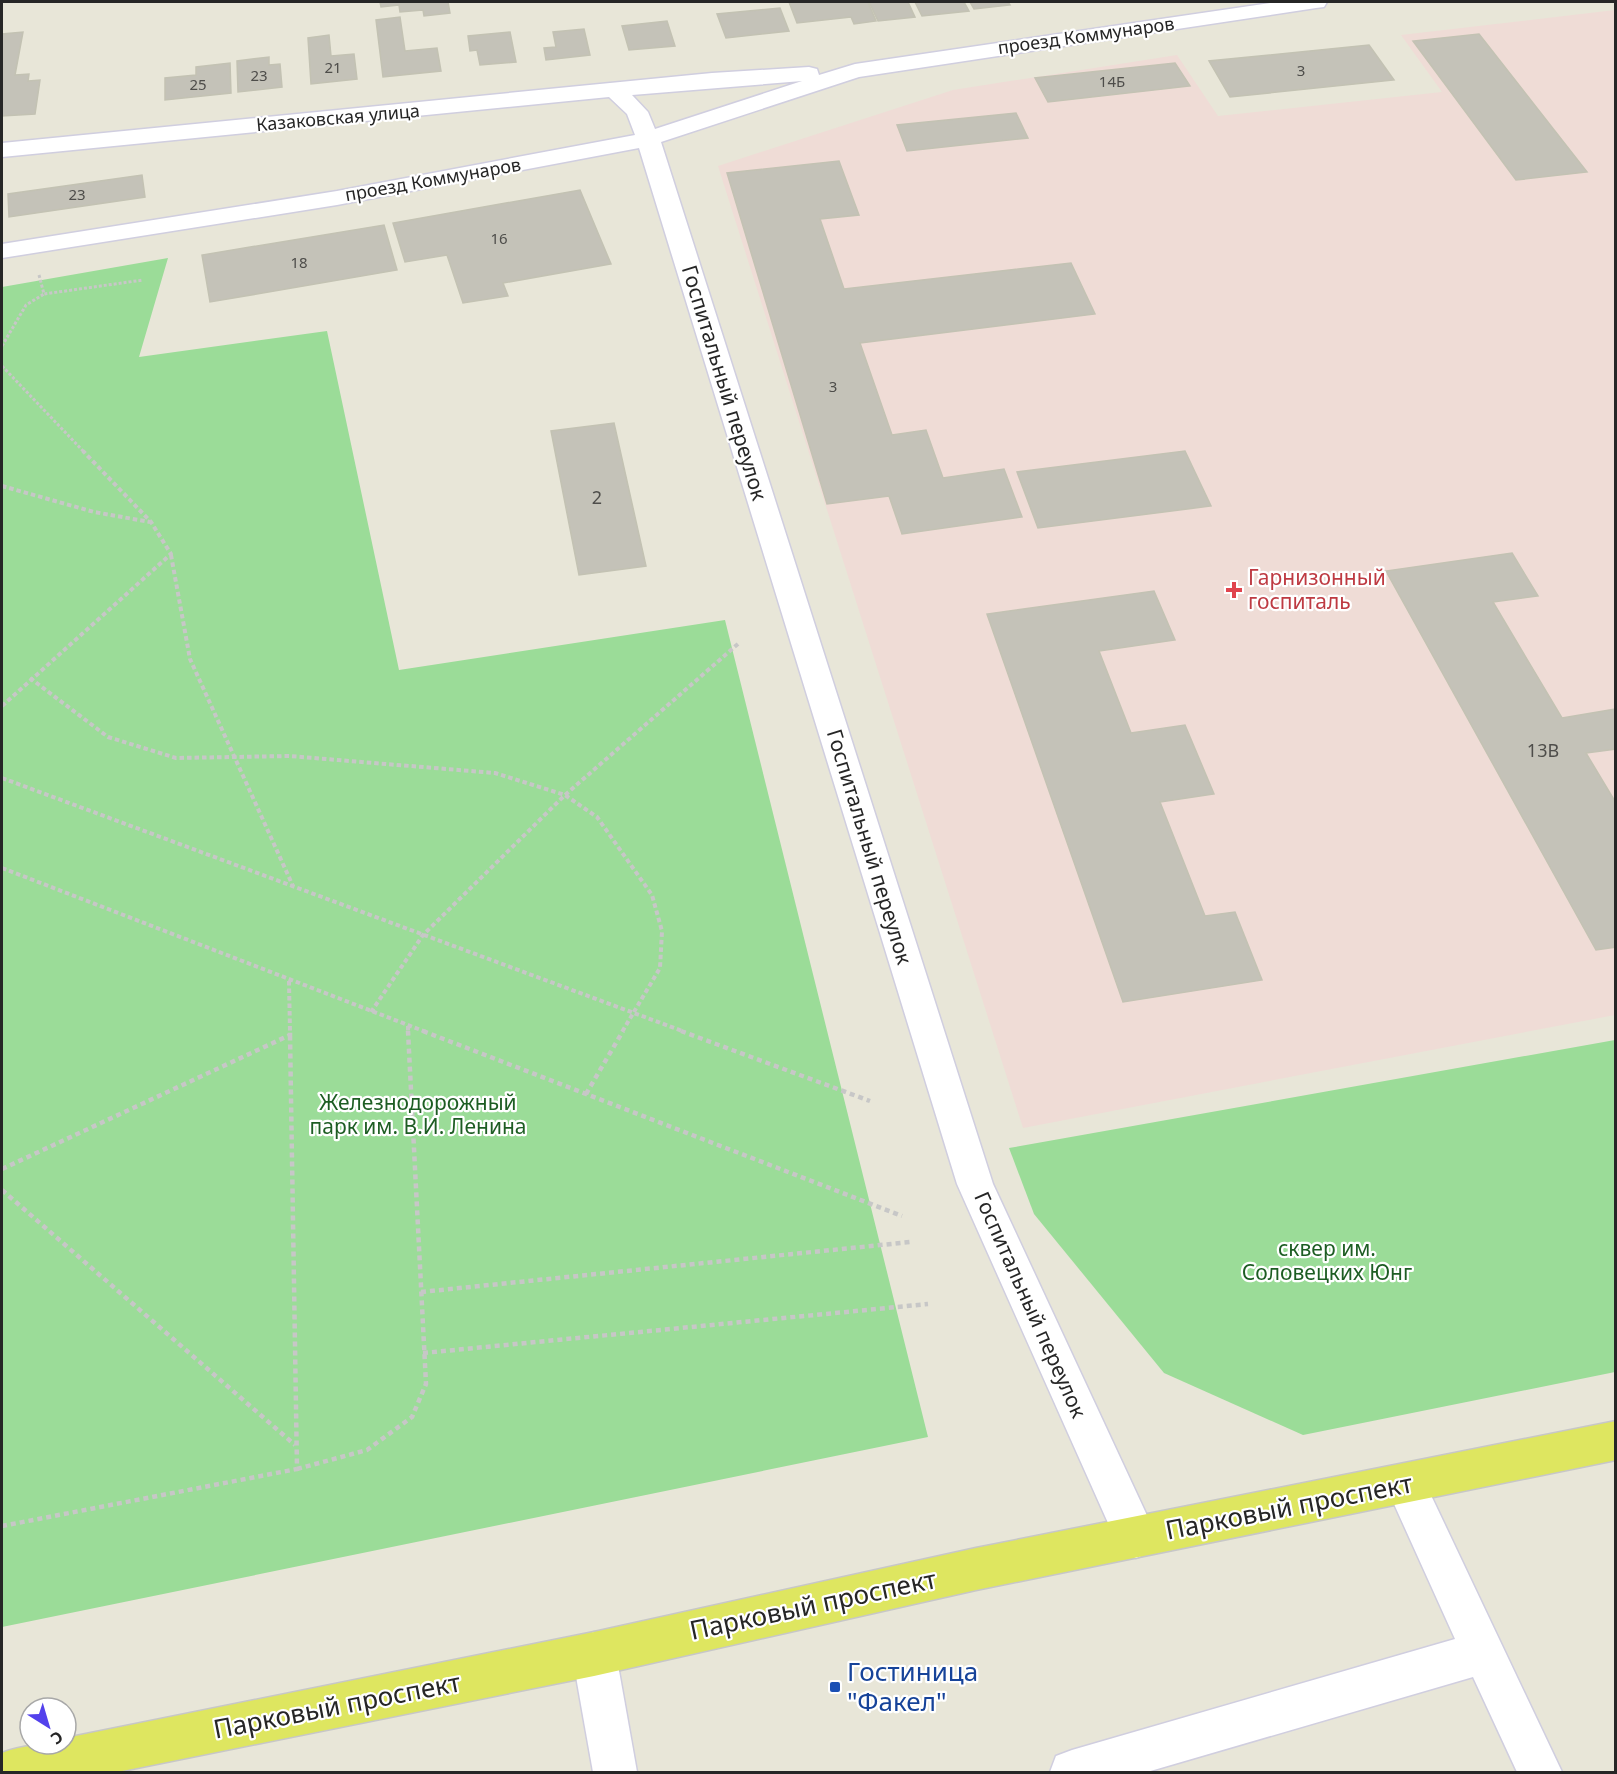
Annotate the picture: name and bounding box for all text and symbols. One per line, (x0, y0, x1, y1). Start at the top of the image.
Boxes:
street label: проезд Коммунаров (996, 11, 1176, 59)
house number: 21 (324, 57, 342, 77)
house number: 3 (1297, 60, 1305, 80)
house number: 23 (250, 65, 268, 85)
house number: 14Б (1099, 71, 1125, 91)
house number: 25 (189, 74, 207, 94)
street label: Казаковская улица (255, 98, 421, 136)
street label: проезд Коммунаров (343, 152, 523, 206)
house number: 23 (68, 184, 86, 204)
house number: 16 (490, 228, 508, 248)
house number: 18 (290, 252, 308, 272)
street label: Госпитальный переулок (676, 262, 774, 504)
house number: 3 (829, 376, 837, 396)
house number: 2 (592, 485, 602, 509)
place label: Гарнизонный госпиталь (1248, 563, 1386, 615)
marker: Гарнизонный госпиталь (1225, 581, 1243, 599)
street label: Госпитальный переулок (821, 726, 919, 968)
house number: 13В (1527, 738, 1559, 762)
park label: Железнодорожный парк им. В.И. Ленина (309, 1088, 527, 1140)
street label: Госпитальный переулок (968, 1187, 1093, 1422)
park label: сквер им. Соловецких Юнг (1242, 1234, 1412, 1286)
street label: Парковый проспект (1162, 1464, 1416, 1548)
street label: Парковый проспект (686, 1560, 939, 1648)
place label: Гостиница "Факел" (847, 1653, 978, 1719)
street label: Парковый проспект (210, 1663, 464, 1747)
marker: Гостиница "Факел" (828, 1680, 842, 1694)
north arrow (18, 1696, 78, 1756)
text: С (46, 1726, 68, 1750)

